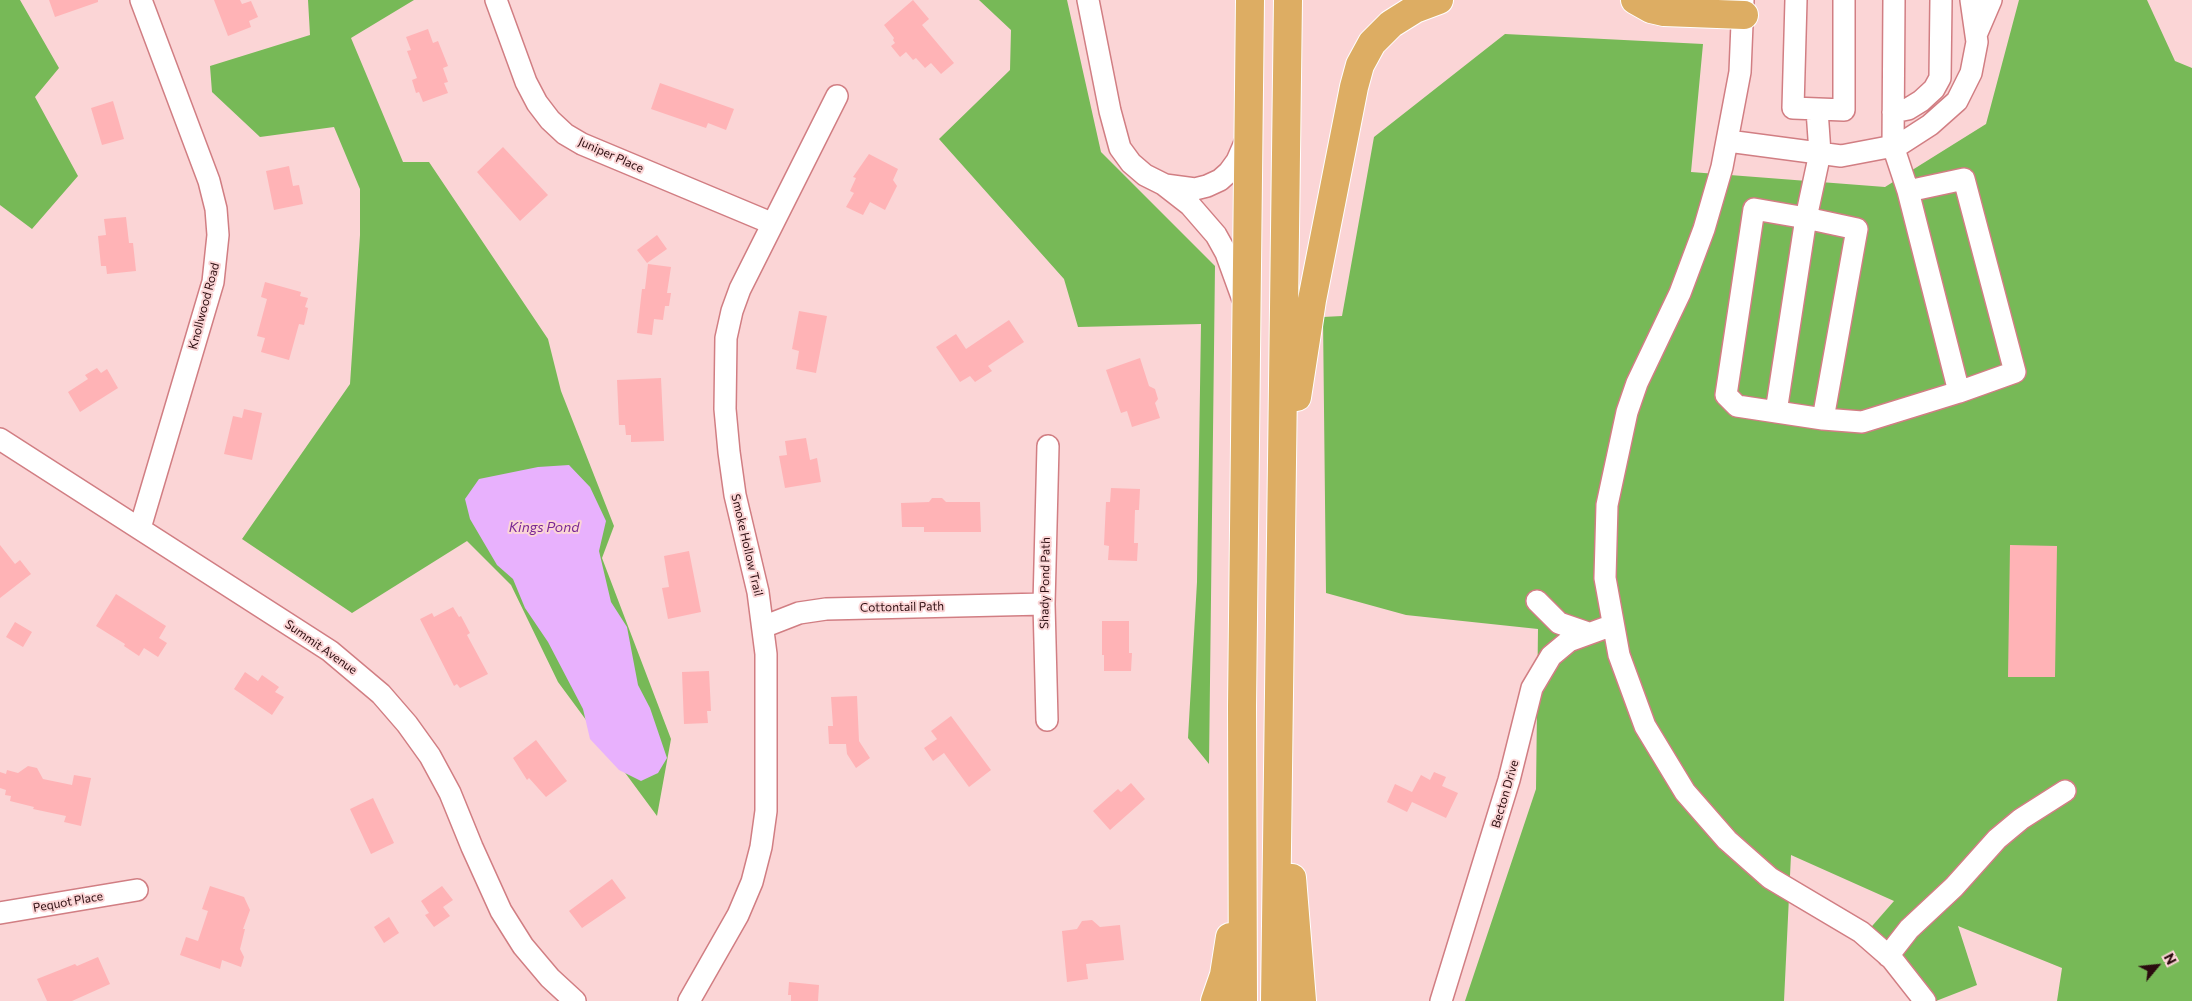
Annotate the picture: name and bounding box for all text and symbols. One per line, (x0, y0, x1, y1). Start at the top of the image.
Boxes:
street label: Juniper Place (576, 134, 646, 176)
street label: Knollwood Road (186, 261, 222, 351)
street label: Smoke Hollow Trail (728, 493, 766, 597)
water label: Kings Pond (509, 519, 579, 535)
street label: Shady Pond Path (1037, 537, 1053, 629)
street label: Cottontail Path (860, 599, 944, 615)
street label: Summit Avenue (282, 617, 360, 677)
street label: Becton Drive (1488, 758, 1522, 830)
street label: Pequot Place (32, 889, 104, 915)
north arrow (2132, 941, 2182, 991)
text: N (2161, 950, 2181, 967)

